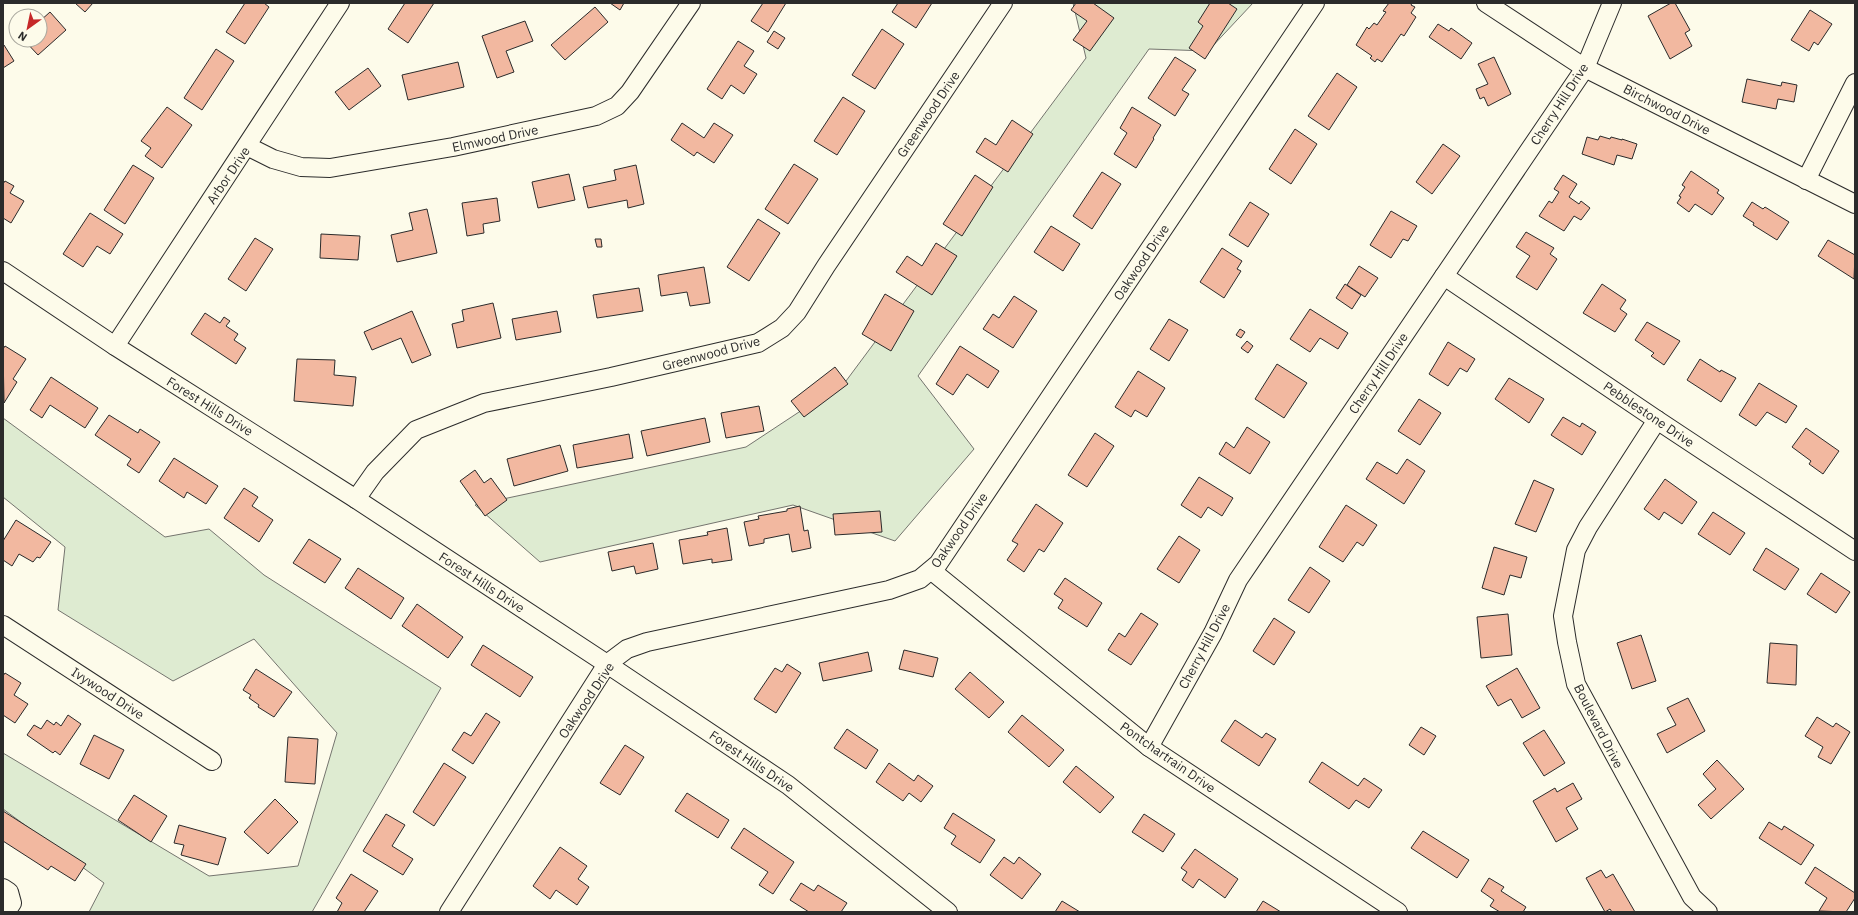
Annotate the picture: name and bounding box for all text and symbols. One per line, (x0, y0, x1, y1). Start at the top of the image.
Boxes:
north arrow (8, 8, 48, 48)
text: N (15, 28, 30, 44)
street label: Cherry Hill Drive (1527, 60, 1592, 149)
street label: Greenwood Drive (893, 68, 964, 161)
street label: Birchwood Drive (1620, 80, 1713, 139)
street label: Elmwood Drive (450, 121, 540, 156)
street label: Arbor Drive (203, 143, 254, 207)
street label: Oakwood Drive (1110, 221, 1173, 304)
street label: Cherry Hill Drive (1345, 329, 1412, 417)
street label: Greenwood Drive (660, 332, 762, 375)
street label: Forest Hills Drive (163, 373, 256, 440)
street label: Pebblestone Drive (1600, 378, 1698, 451)
street label: Oakwood Drive (927, 489, 992, 571)
street label: Forest Hills Drive (436, 548, 528, 616)
street label: Cherry Hill Drive (1175, 601, 1234, 692)
street label: Oakwood Drive (555, 659, 618, 742)
street label: Ivywood Drive (68, 664, 147, 723)
street label: Boulevard Drive (1570, 681, 1627, 771)
street label: Pontchartrain Drive (1117, 718, 1219, 797)
street label: Forest Hills Drive (706, 727, 797, 796)

